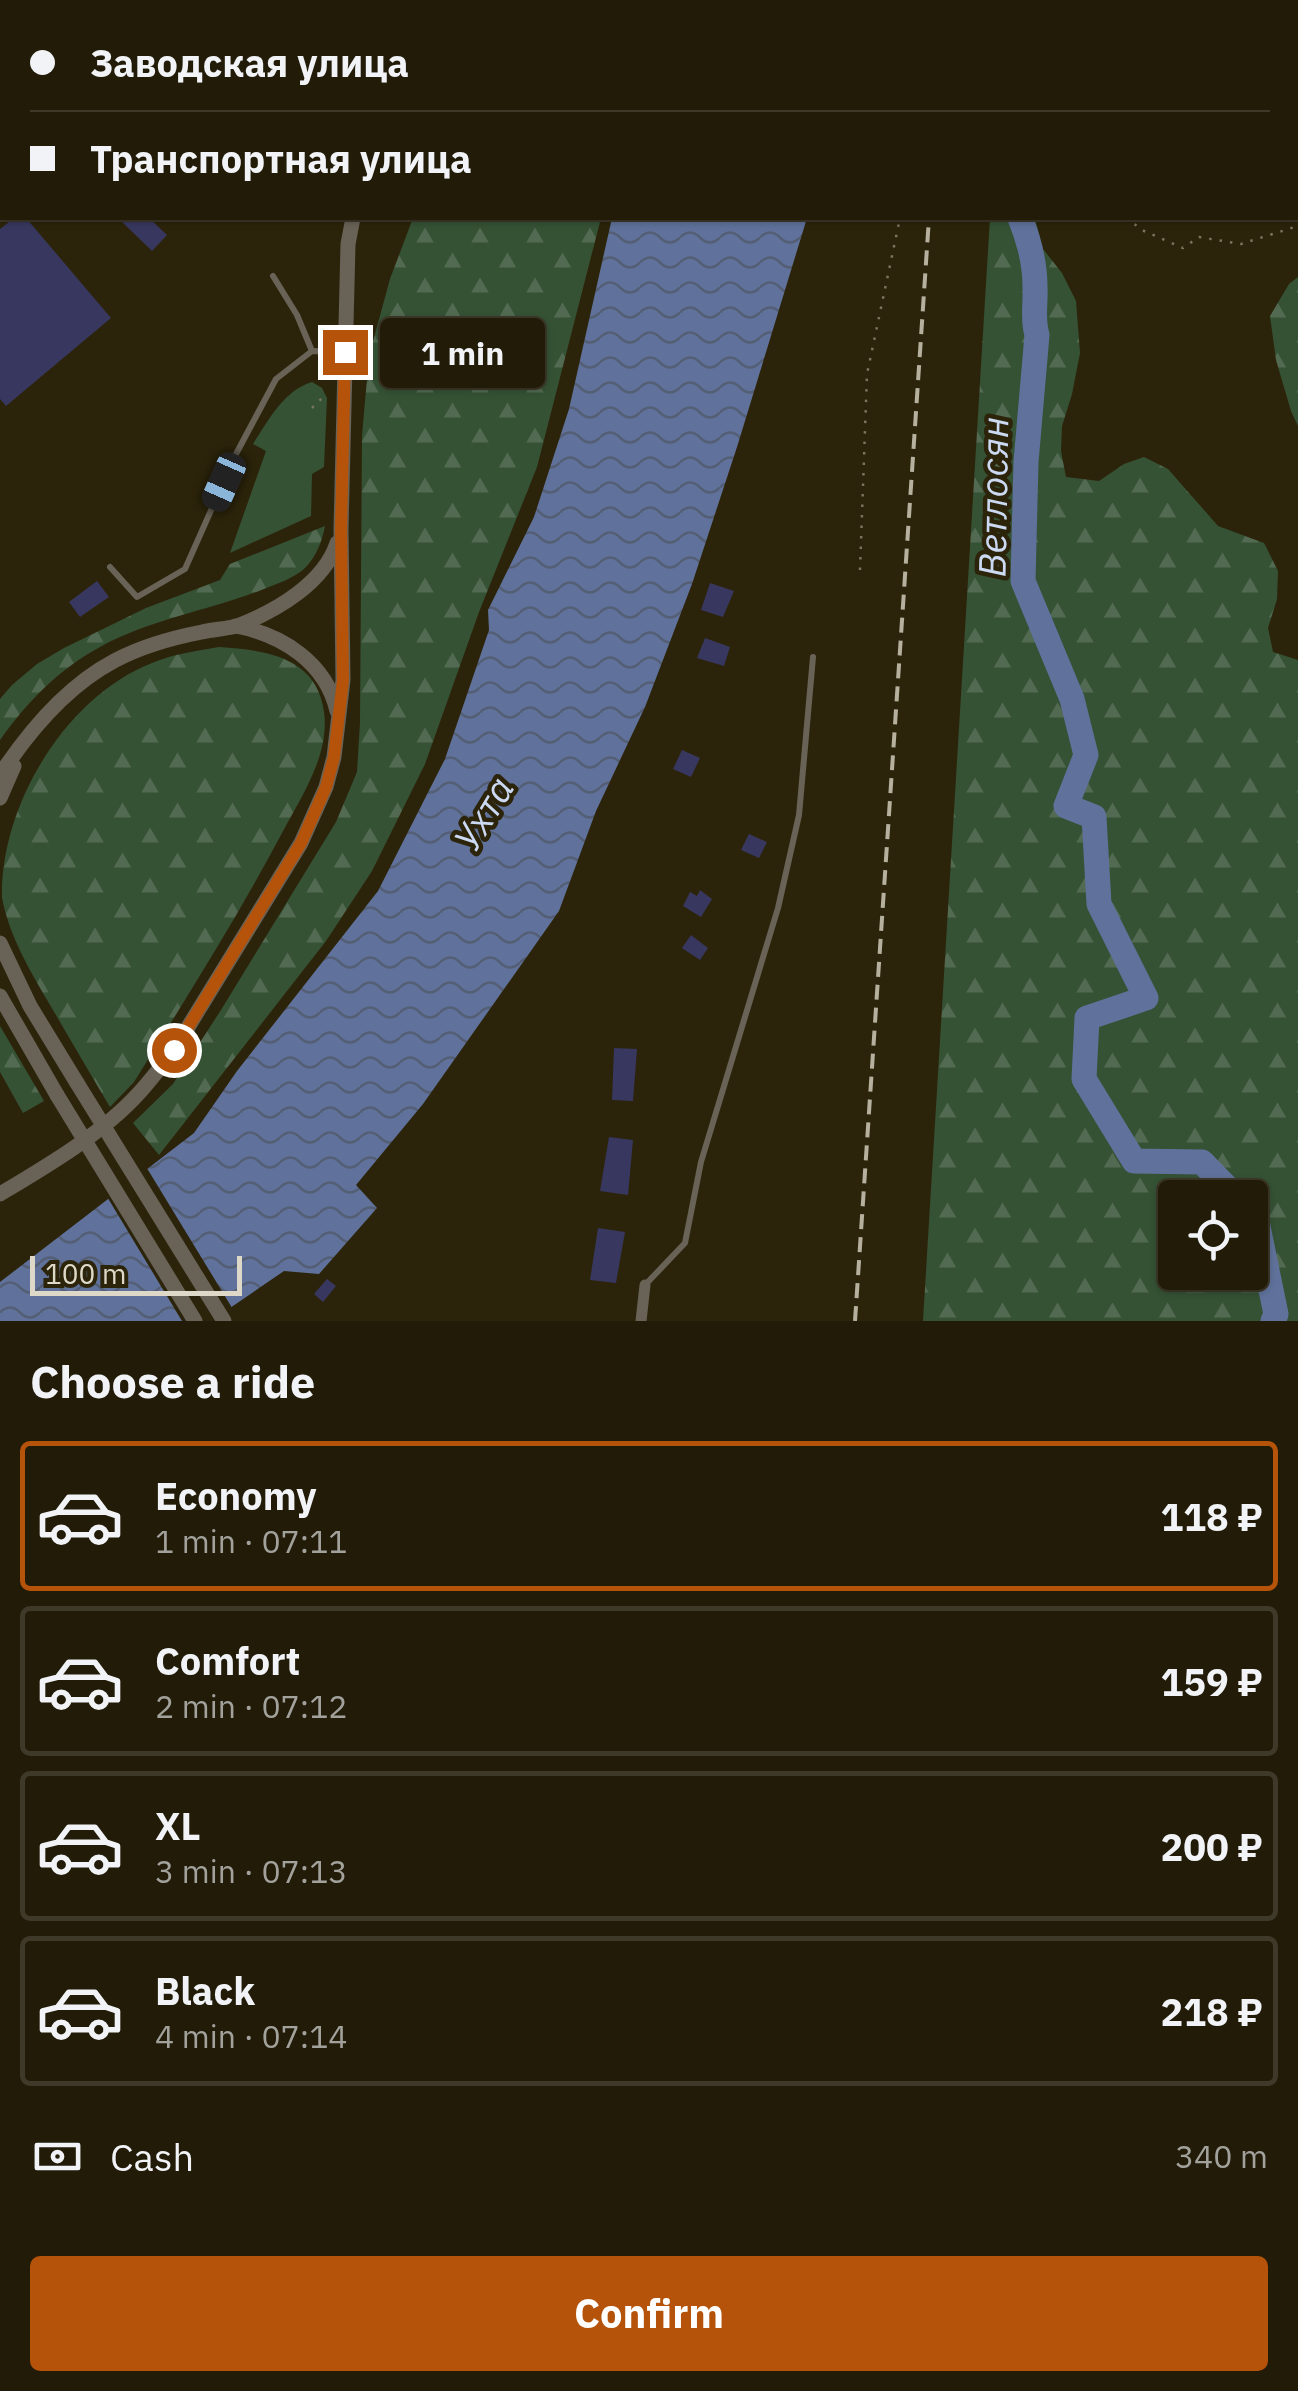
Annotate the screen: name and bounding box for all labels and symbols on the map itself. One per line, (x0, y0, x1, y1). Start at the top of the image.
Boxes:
callout: 1 min (380, 317, 545, 387)
route end (323, 330, 368, 375)
water label: Ветлосян (967, 416, 1018, 578)
car (198, 448, 250, 516)
water label: Ухта (442, 767, 524, 859)
route start (152, 1028, 197, 1073)
scale bar (30, 1251, 242, 1296)

